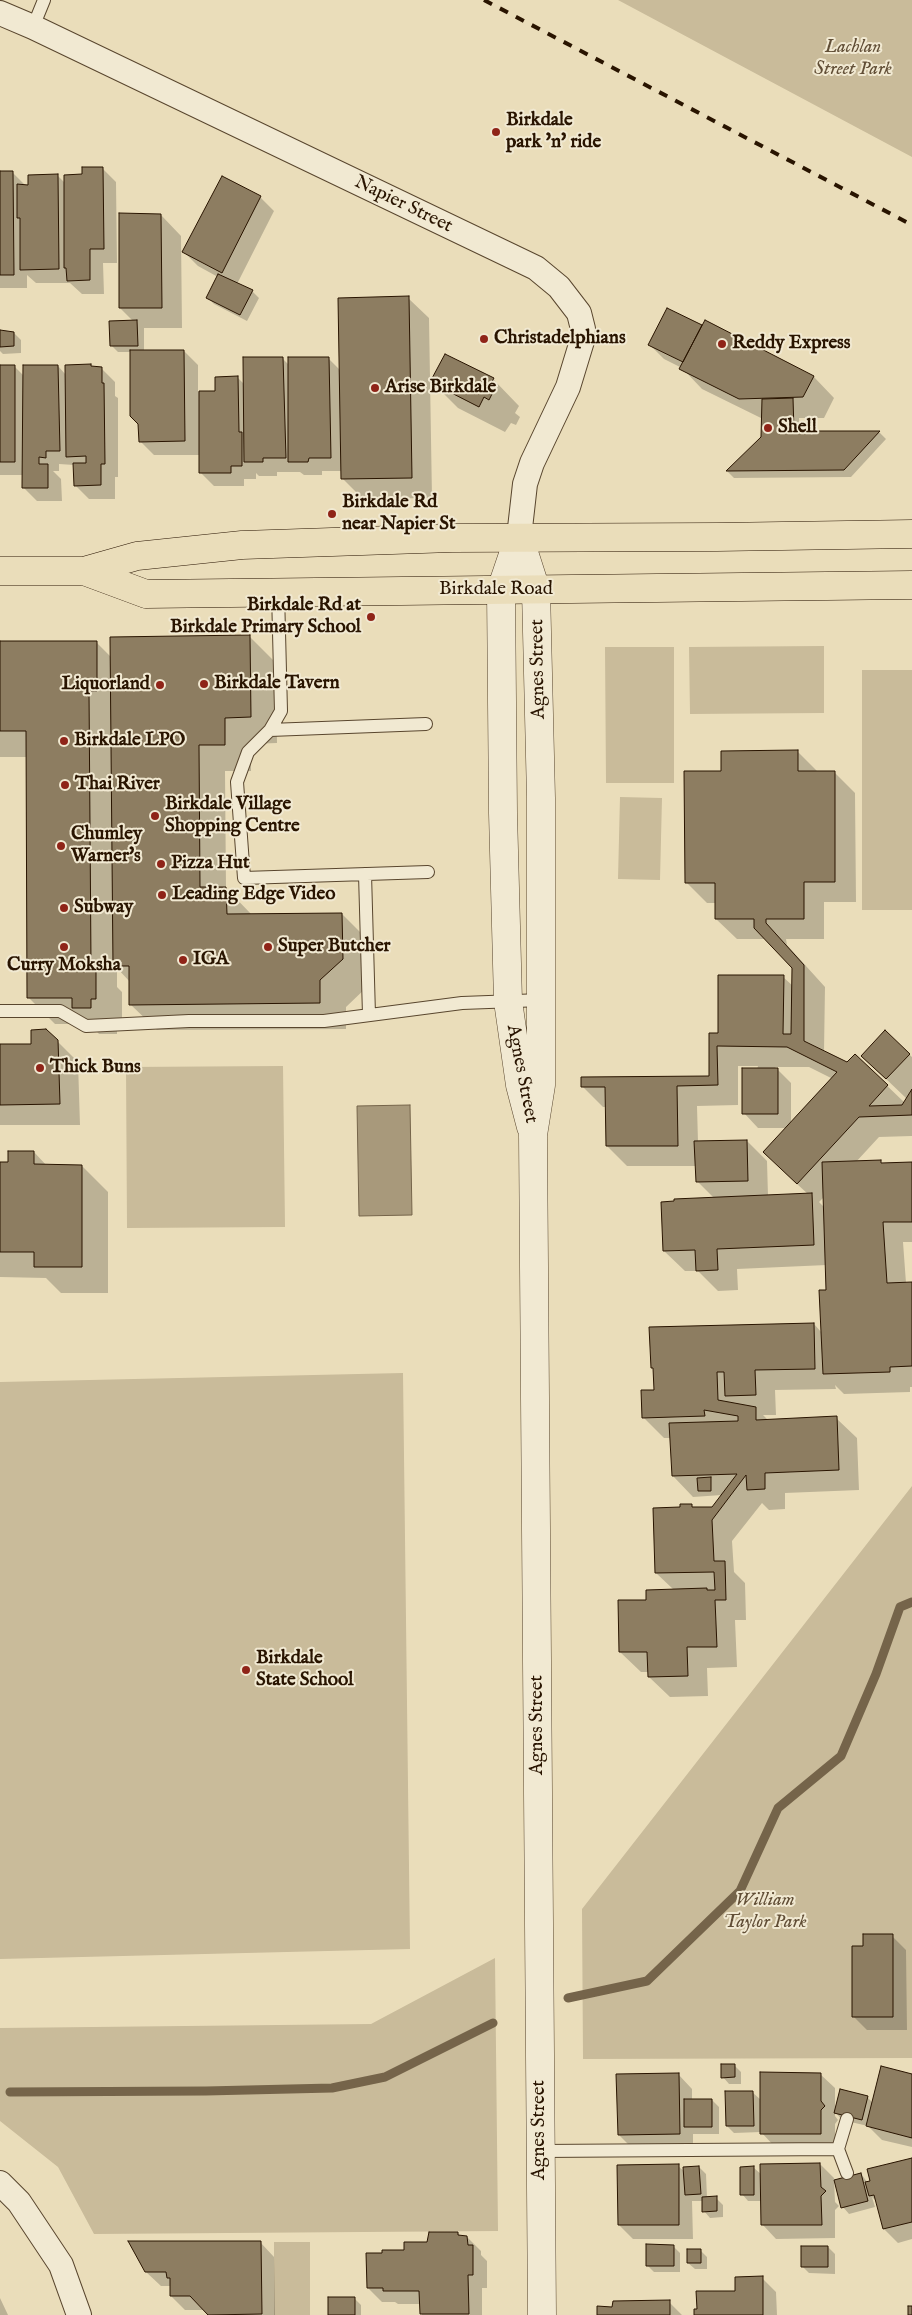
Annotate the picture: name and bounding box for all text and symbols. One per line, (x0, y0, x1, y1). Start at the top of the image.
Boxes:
park label: Lachlan Street Park (814, 37, 892, 81)
place label: Birkdale park 'n' ride (506, 110, 601, 154)
marker: Birkdale park 'n' ride (490, 126, 502, 138)
street label: Napier Street (350, 171, 456, 239)
place label: Christadelphians (494, 328, 626, 350)
marker: Christadelphians (478, 333, 490, 345)
place label: Reddy Express (732, 333, 850, 355)
marker: Reddy Express (716, 338, 728, 350)
place label: Arise Birkdale (385, 377, 496, 399)
marker: Arise Birkdale (369, 382, 381, 394)
place label: Shell (778, 417, 817, 439)
marker: Shell (762, 422, 774, 434)
place label: Birkdale Rd near Napier St (342, 492, 456, 536)
marker: Birkdale Rd near Napier St (326, 508, 338, 520)
street label: Birkdale Road (439, 579, 553, 601)
place label: Birkdale Rd at Birkdale Primary School (170, 595, 361, 639)
marker: Birkdale Rd at Birkdale Primary School (365, 611, 377, 623)
street label: Agnes Street (527, 619, 551, 719)
place label: Birkdale Tavern (214, 673, 340, 695)
place label: Liquorland (61, 674, 150, 696)
marker: Birkdale Tavern (198, 678, 210, 690)
marker: Liquorland (154, 679, 166, 691)
place label: Birkdale LPO (74, 730, 185, 752)
marker: Birkdale LPO (58, 735, 70, 747)
place label: Thai River (75, 774, 160, 796)
marker: Thai River (59, 779, 71, 791)
place label: Birkdale Village Shopping Centre (165, 794, 300, 838)
marker: Birkdale Village Shopping Centre (149, 810, 161, 822)
place label: Chumley Warner's (71, 824, 142, 868)
marker: Chumley Warner's (55, 840, 67, 852)
place label: Pizza Hut (171, 853, 249, 875)
marker: Pizza Hut (155, 858, 167, 870)
place label: Leading Edge Video (172, 884, 335, 906)
marker: Leading Edge Video (156, 889, 168, 901)
place label: Subway (74, 897, 133, 919)
marker: Subway (58, 902, 70, 914)
place label: Super Butcher (278, 936, 391, 958)
marker: Curry Moksha (58, 941, 70, 953)
marker: Super Butcher (262, 941, 274, 953)
place label: IGA (193, 949, 229, 971)
marker: IGA (177, 954, 189, 966)
place label: Curry Moksha (7, 955, 121, 977)
street label: Agnes Street (500, 1023, 542, 1125)
place label: Thick Buns (50, 1057, 141, 1079)
marker: Thick Buns (34, 1062, 46, 1074)
place label: Birkdale State School (256, 1648, 353, 1692)
marker: Birkdale State School (240, 1664, 252, 1676)
street label: Agnes Street (527, 1675, 549, 1775)
park label: William Taylor Park (723, 1890, 807, 1934)
street label: Agnes Street (529, 2080, 551, 2180)

